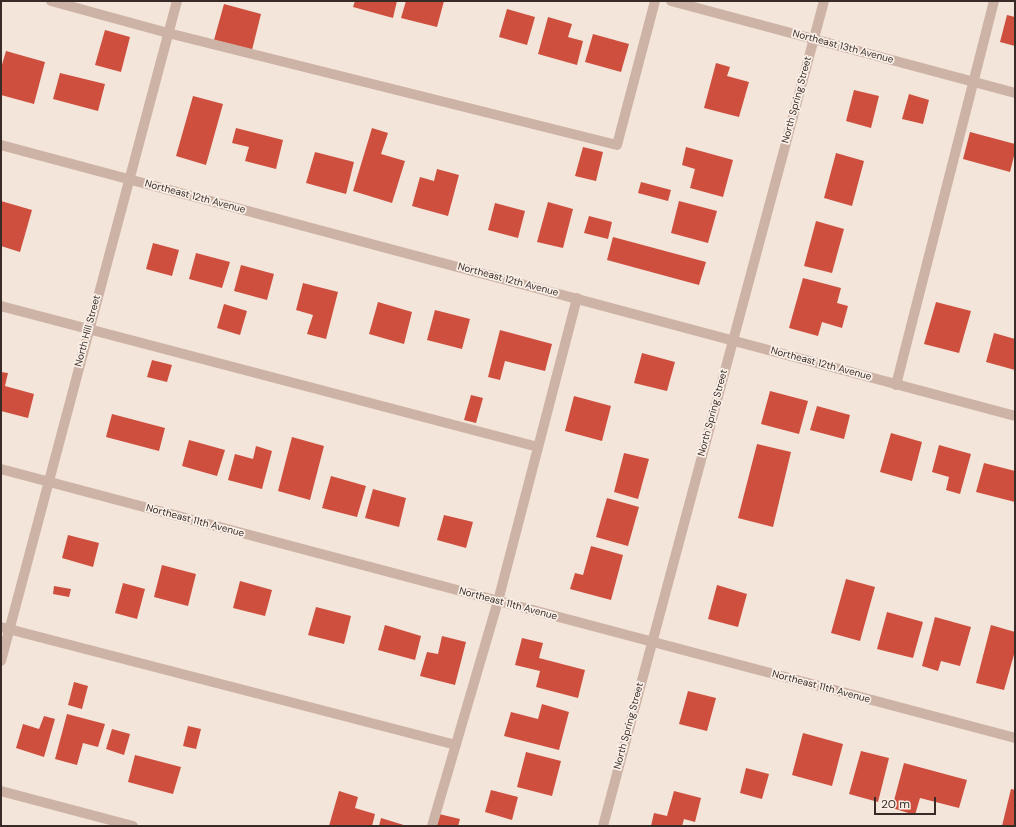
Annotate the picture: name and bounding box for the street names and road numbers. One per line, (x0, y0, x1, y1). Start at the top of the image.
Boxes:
street label: Northeast 13th Avenue (791, 28, 895, 66)
street label: North Spring Street (780, 55, 814, 145)
street label: Northeast 12th Avenue (143, 178, 247, 216)
street label: Northeast 12th Avenue (456, 261, 560, 299)
street label: North Hill Street (73, 294, 103, 368)
street label: Northeast 12th Avenue (769, 345, 873, 383)
street label: North Spring Street (696, 368, 730, 458)
street label: Northeast 11th Avenue (145, 502, 245, 540)
street label: Northeast 11th Avenue (458, 585, 558, 623)
street label: Northeast 11th Avenue (771, 668, 871, 706)
street label: North Spring Street (612, 681, 646, 771)

